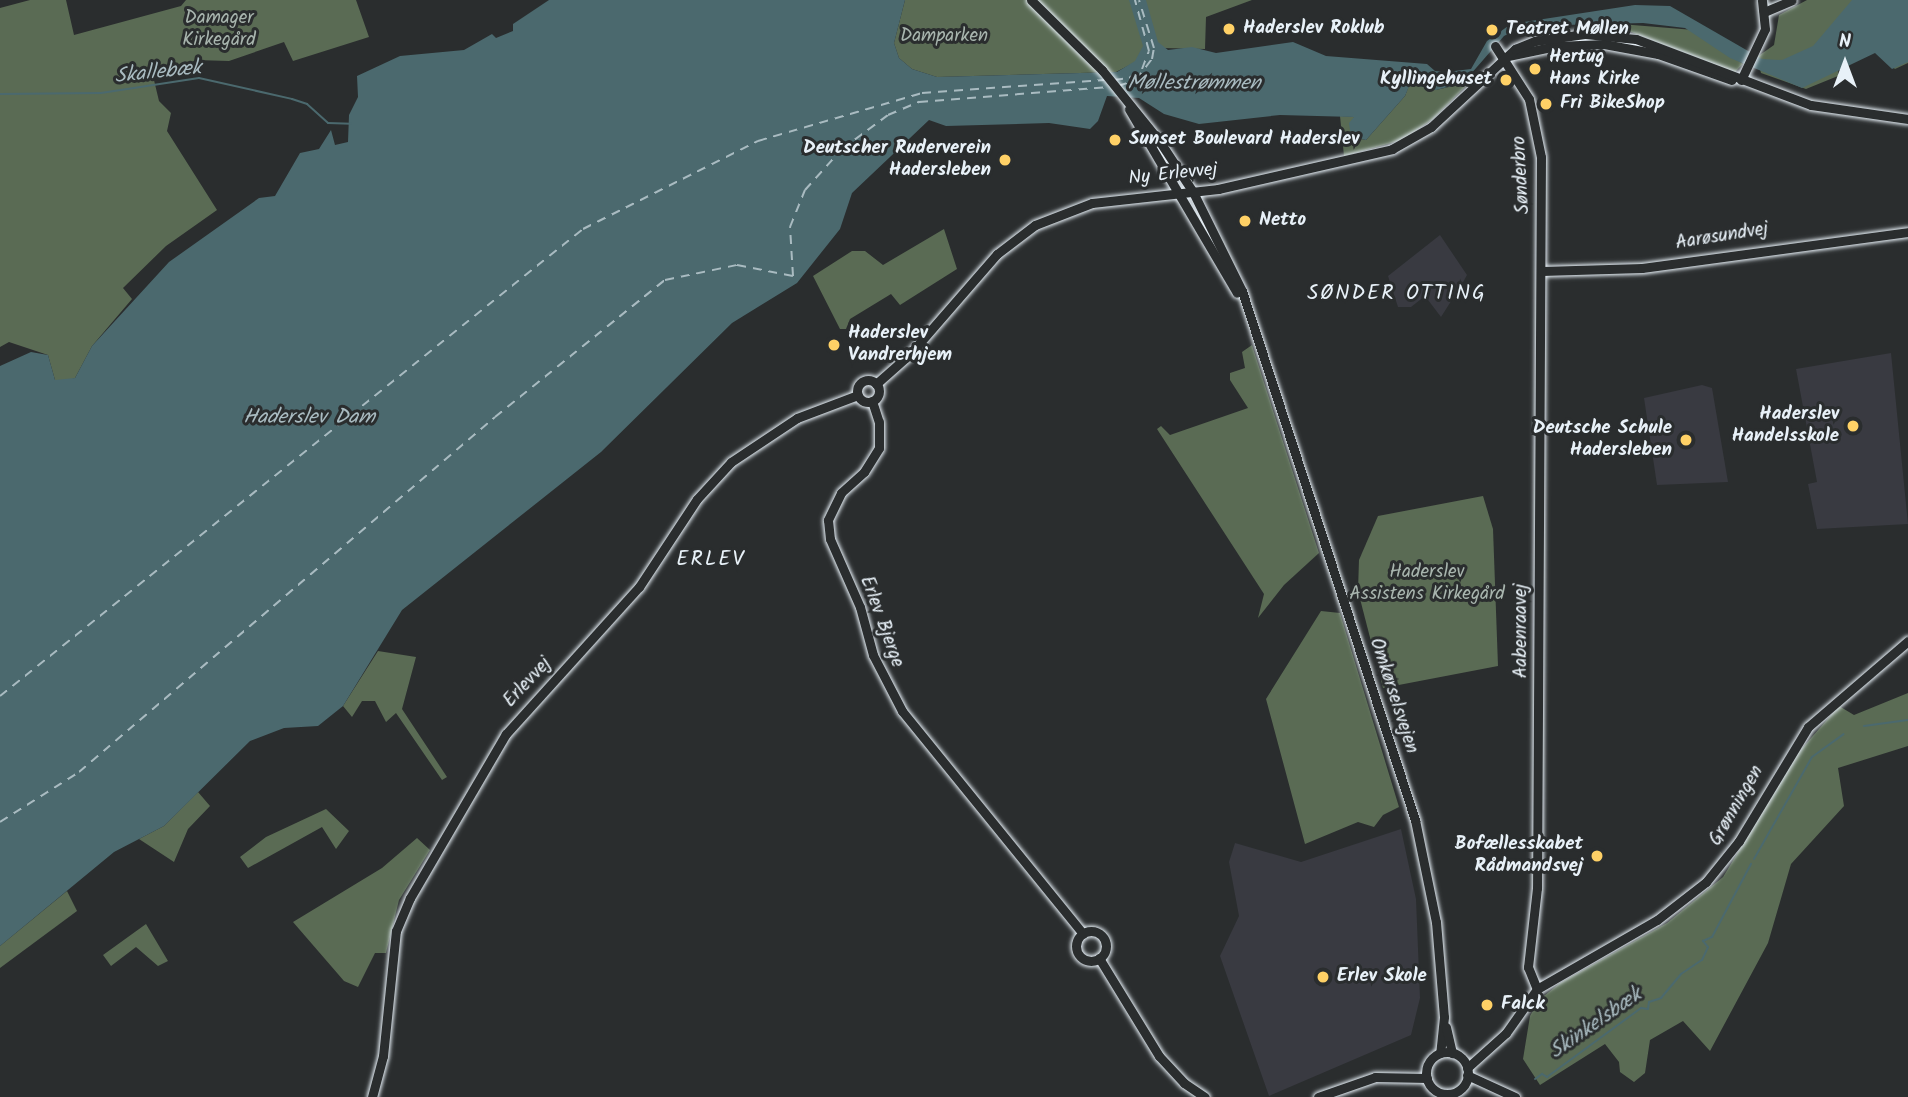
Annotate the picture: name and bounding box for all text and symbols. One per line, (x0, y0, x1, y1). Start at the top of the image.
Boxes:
park label: Damager Kirkegård (182, 8, 256, 52)
place label: Haderslev Roklub (1243, 18, 1384, 40)
place label: Teatret Møllen (1506, 19, 1629, 41)
marker: Haderslev Roklub (1221, 21, 1237, 37)
marker: Teatret Møllen (1484, 22, 1500, 38)
park label: Damparken (900, 26, 988, 48)
text: N (1839, 27, 1851, 57)
north arrow (1810, 28, 1880, 98)
place label: Hertug Hans Kirke (1549, 47, 1640, 91)
water label: Skallebæk (113, 56, 203, 90)
marker: Hertug Hans Kirke (1527, 61, 1543, 77)
place label: Kyllingehuset (1380, 69, 1492, 91)
water label: Møllestrømmen (1127, 71, 1261, 97)
marker: Kyllingehuset (1498, 72, 1514, 88)
place label: Fri BikeShop (1560, 93, 1665, 115)
marker: Fri BikeShop (1538, 96, 1554, 112)
place label: Sunset Boulevard Haderslev (1129, 129, 1359, 151)
marker: Sunset Boulevard Haderslev (1107, 132, 1123, 148)
street label: Sønderbro (1509, 135, 1535, 215)
place label: Deutscher Ruderverein Hadersleben (803, 138, 991, 182)
marker: Deutscher Ruderverein Hadersleben (997, 152, 1013, 168)
street label: Ny Erlevvej (1127, 159, 1219, 191)
place label: Netto (1259, 210, 1306, 232)
marker: Netto (1237, 213, 1253, 229)
street label: Aarøsundvej (1674, 218, 1770, 256)
district label: SØNDER OTTING (1309, 281, 1485, 307)
place label: Haderslev Vandrerhjem (848, 323, 952, 367)
marker: Haderslev Vandrerhjem (826, 337, 842, 353)
place label: Haderslev Handelsskole (1732, 404, 1839, 448)
water label: Haderslev Dam (243, 405, 375, 431)
place label: Deutsche Schule Hadersleben (1533, 418, 1672, 462)
marker: Haderslev Handelsskole (1845, 418, 1861, 434)
marker: Deutsche Schule Hadersleben (1678, 432, 1694, 448)
district label: ERLEV (677, 547, 745, 573)
park label: Haderslev Assistens Kirkegård (1349, 562, 1505, 606)
street label: Erlev Bjerge (854, 573, 908, 671)
street label: Aabenraavej (1511, 584, 1533, 678)
street label: Omkørselsvejen (1364, 635, 1422, 757)
street label: Erlevvej (499, 653, 557, 713)
street label: Grønningen (1705, 762, 1769, 850)
place label: Bofællesskabet Rådmandsvej (1455, 834, 1583, 878)
marker: Bofællesskabet Rådmandsvej (1589, 848, 1605, 864)
place label: Erlev Skole (1337, 966, 1427, 988)
marker: Erlev Skole (1315, 969, 1331, 985)
water label: Skinkelsbæk (1545, 983, 1647, 1065)
place label: Falck (1501, 994, 1545, 1016)
marker: Falck (1479, 997, 1495, 1013)

